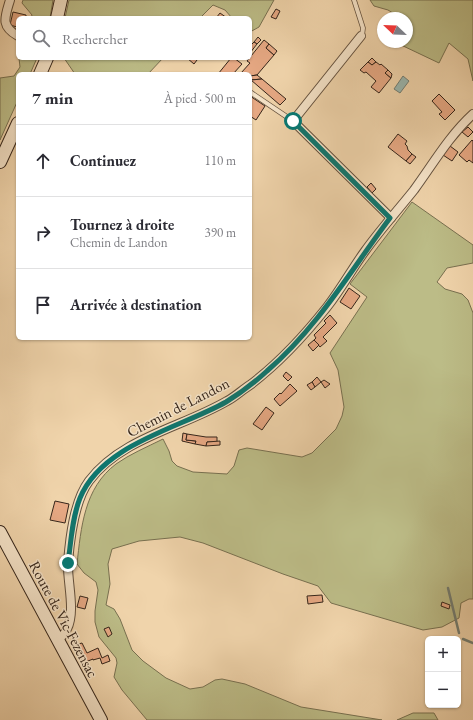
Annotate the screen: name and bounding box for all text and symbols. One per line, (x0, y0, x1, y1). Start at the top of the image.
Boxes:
north arrow (377, 12, 413, 48)
search box (16, 16, 252, 60)
icon: search (30, 27, 52, 49)
text: Rechercher (62, 29, 128, 48)
text: 7 min (32, 87, 73, 109)
text: À pied · 500 m (164, 90, 236, 107)
route start (284, 112, 302, 130)
icon: ahead (32, 150, 54, 172)
text: Continuez (70, 151, 136, 170)
text: 110 m (205, 152, 236, 169)
text: Tournez à droite (70, 215, 174, 234)
icon: right (32, 222, 54, 244)
text: 390 m (205, 224, 236, 241)
text: Chemin de Landon (70, 234, 168, 251)
icon: arrive (32, 294, 54, 316)
text: Arrivée à destination (70, 295, 202, 314)
street label: Chemin de Landon (124, 373, 233, 441)
route end (59, 554, 77, 572)
street label: Route de Vic-Fezensac (25, 558, 103, 680)
map controls (425, 636, 461, 708)
button: + (425, 636, 461, 672)
button: − (425, 672, 461, 708)

